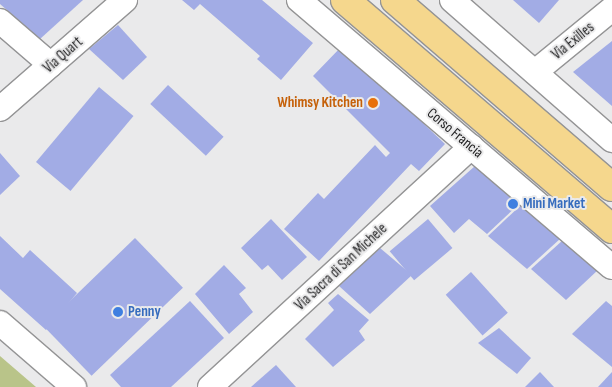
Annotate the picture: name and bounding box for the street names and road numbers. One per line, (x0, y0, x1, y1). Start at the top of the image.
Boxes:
street label: Via Exilles (548, 18, 598, 64)
street label: Via Quart (40, 33, 86, 77)
street label: Corso Francia (423, 104, 487, 162)
street label: Via Sacra di San Michele (291, 220, 391, 314)

